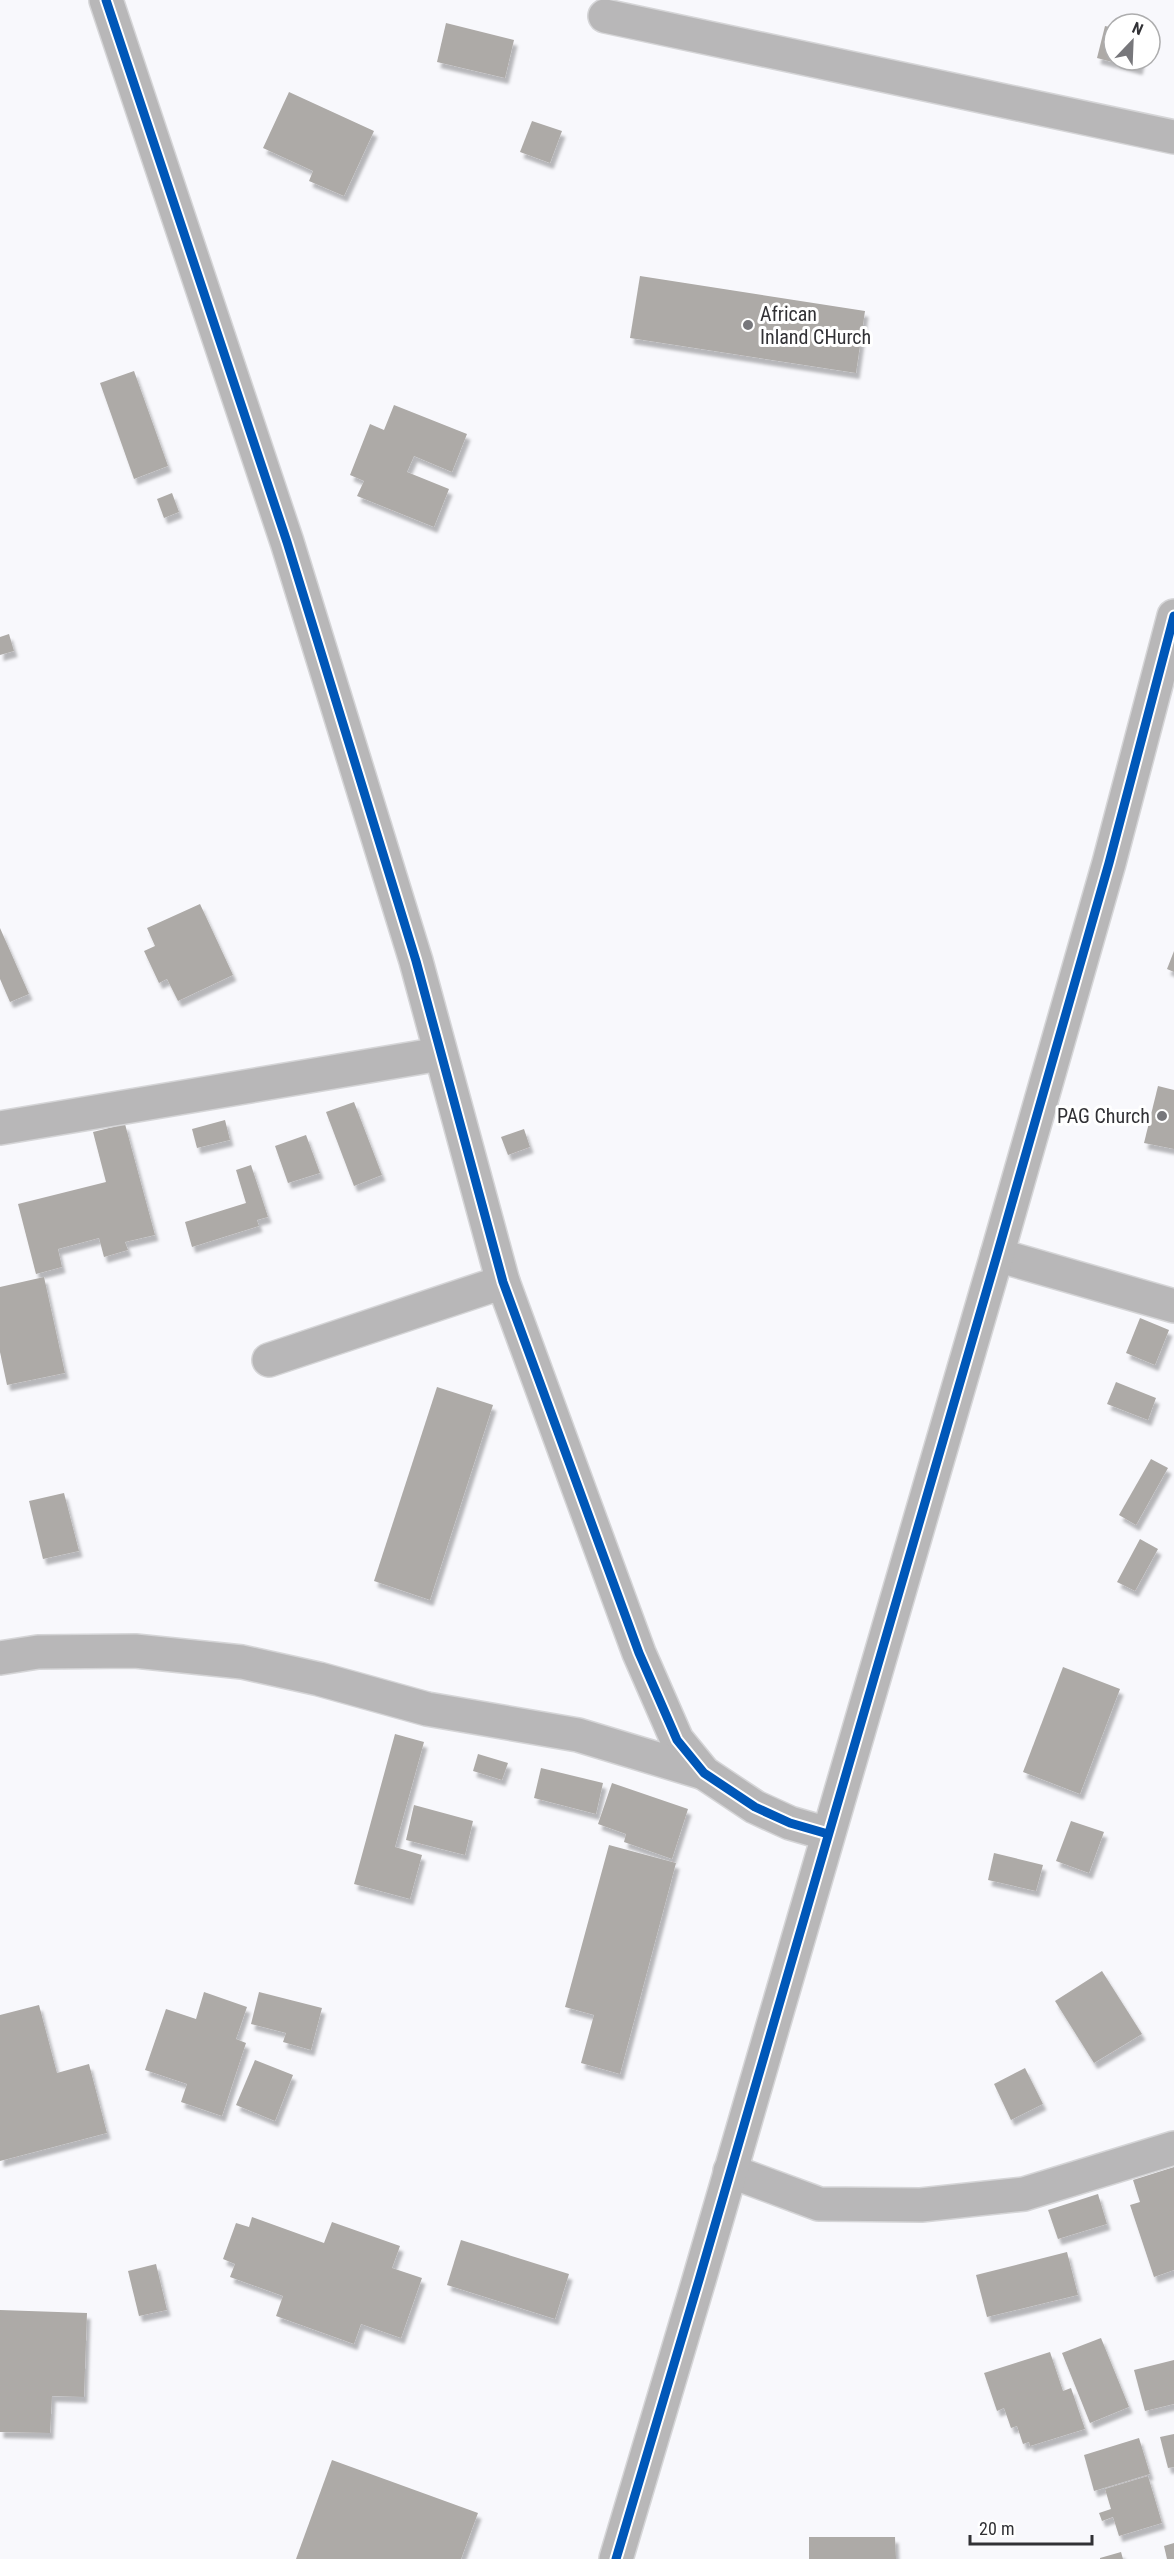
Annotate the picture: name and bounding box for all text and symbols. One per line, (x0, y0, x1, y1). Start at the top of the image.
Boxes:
north arrow (1102, 12, 1162, 72)
text: N (1129, 18, 1146, 39)
place label: African Inland CHurch (760, 302, 871, 349)
marker: African Inland CHurch (741, 318, 755, 332)
place label: PAG Church (1057, 1104, 1150, 1128)
marker: PAG Church (1155, 1109, 1169, 1123)
scale bar (970, 2508, 1092, 2546)
text: 20 m (979, 2518, 1014, 2539)

